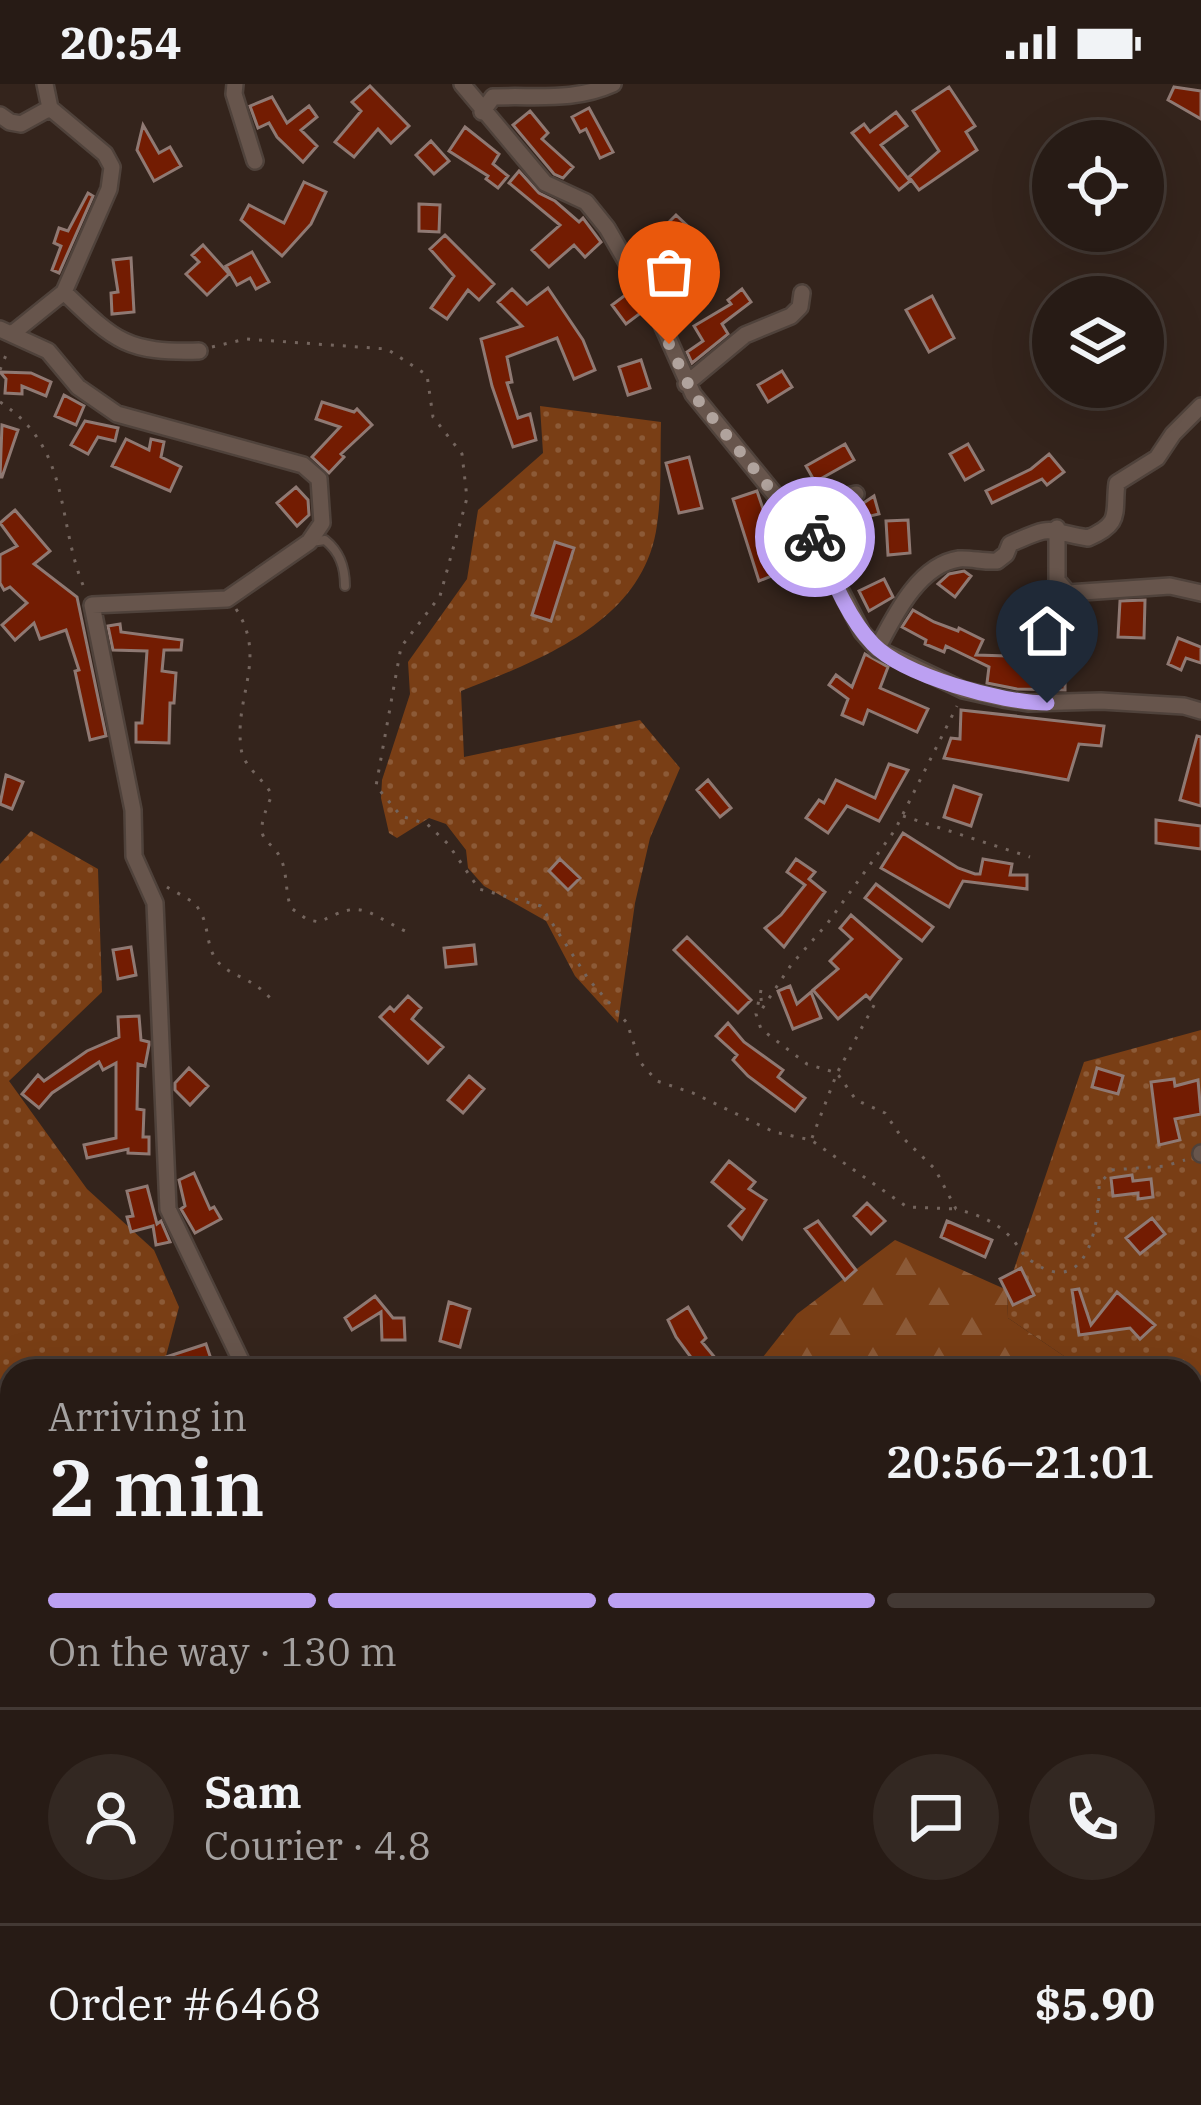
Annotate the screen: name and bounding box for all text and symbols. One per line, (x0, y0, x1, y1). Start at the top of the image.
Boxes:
text: 20:54 (60, 13, 182, 71)
map controls (1032, 120, 1164, 408)
button: locate (1032, 120, 1164, 252)
pin (618, 221, 720, 344)
icon: bag (636, 239, 702, 305)
button: layers (1032, 276, 1164, 408)
courier (755, 477, 875, 597)
icon: bike (782, 504, 848, 570)
pin (996, 580, 1098, 703)
icon: home (1014, 598, 1080, 664)
text: Arriving in (48, 1391, 247, 1442)
text: 20:56–21:01 (886, 1432, 1155, 1490)
text: 2 min (48, 1436, 265, 1537)
text: On the way · 130 m (48, 1626, 397, 1677)
button: person (48, 1754, 174, 1880)
button: chat (873, 1754, 999, 1880)
button: phone (1029, 1754, 1155, 1880)
text: Sam (204, 1762, 302, 1820)
text: Courier · 4.8 (204, 1820, 431, 1871)
text: Order #6468 (48, 1974, 321, 2032)
text: $5.90 (1035, 1974, 1155, 2032)

